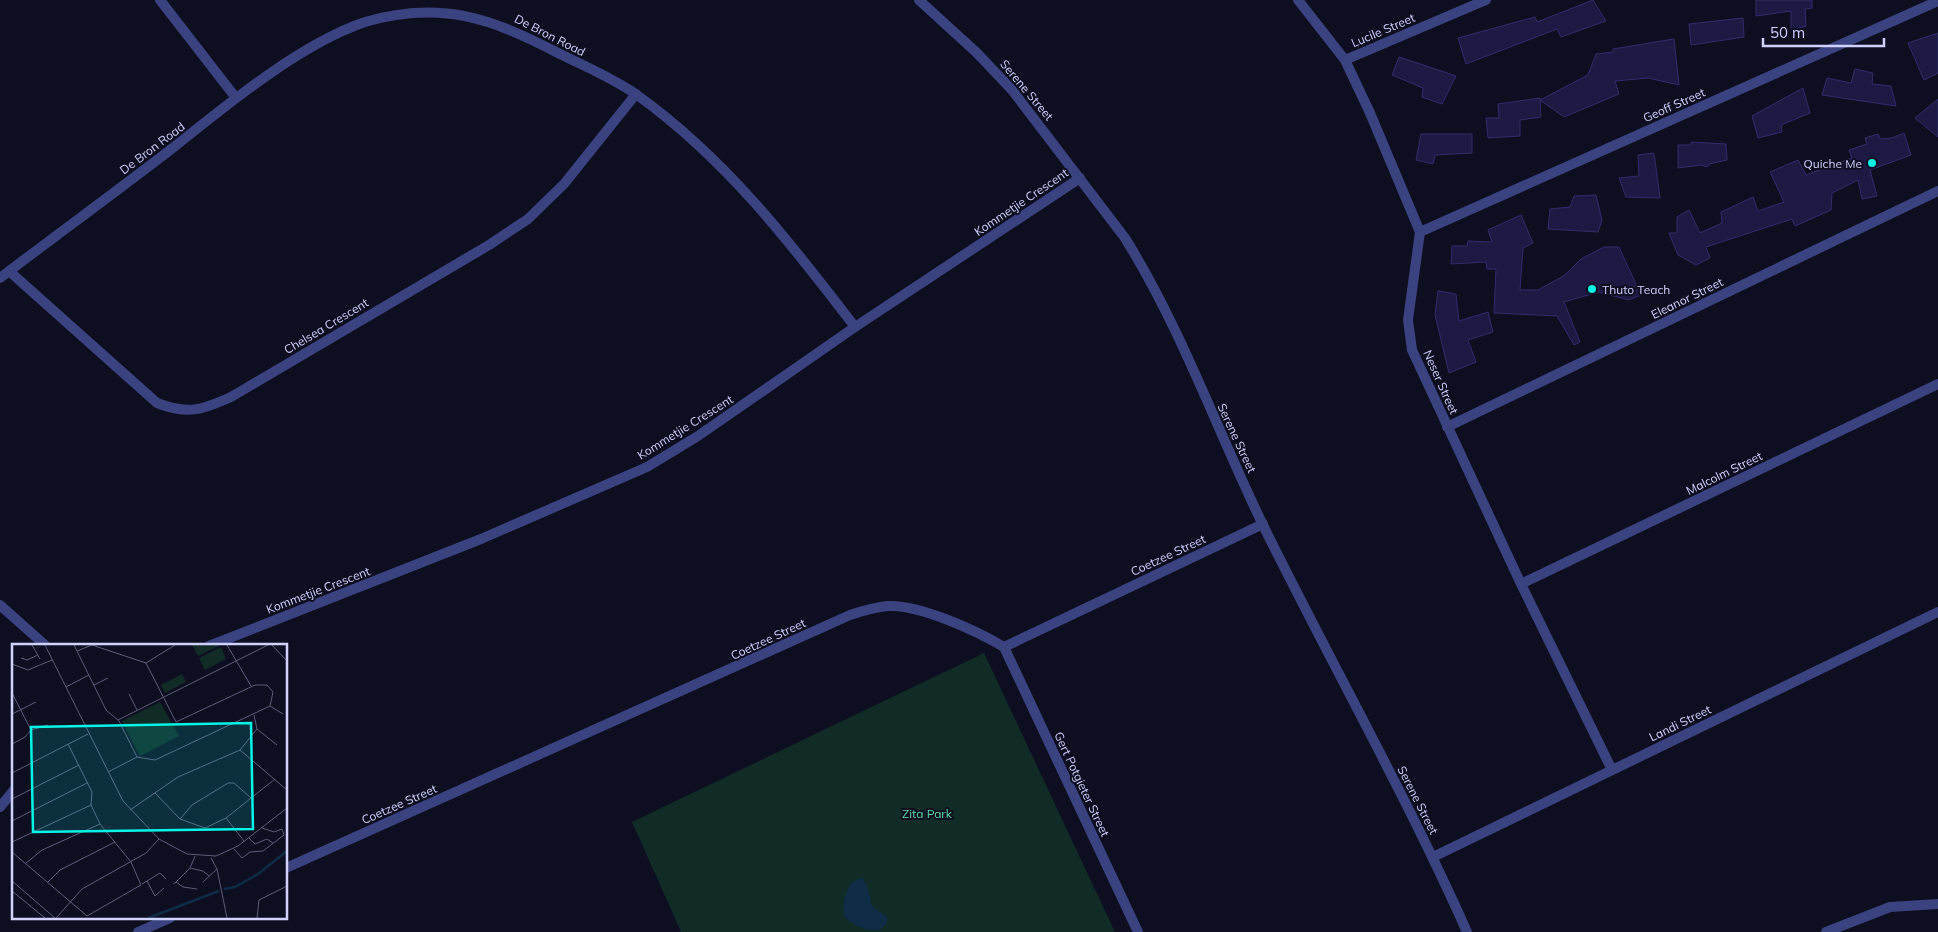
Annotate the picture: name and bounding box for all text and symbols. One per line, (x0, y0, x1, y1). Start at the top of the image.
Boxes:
street label: Lucile Street (1349, 10, 1417, 50)
street label: De Bron Road (512, 11, 588, 59)
scale bar (1763, 15, 1884, 47)
text: 50 m (1770, 23, 1805, 42)
street label: Serene Street (997, 57, 1057, 123)
street label: Geoff Street (1641, 85, 1707, 125)
street label: De Bron Road (117, 119, 187, 177)
place label: Quiche Me (1803, 156, 1862, 171)
marker: Quiche Me (1866, 157, 1878, 169)
street label: Kommetjie Crescent (971, 165, 1071, 239)
street label: Eleanor Street (1649, 274, 1725, 322)
place label: Thuto Teach (1602, 282, 1670, 297)
marker: Thuto Teach (1586, 283, 1598, 295)
street label: Chelsea Crescent (281, 295, 371, 357)
street label: Neser Street (1420, 348, 1462, 416)
street label: Kommetjie Crescent (634, 391, 736, 463)
street label: Serene Street (1214, 401, 1260, 475)
street label: Malcolm Street (1684, 448, 1764, 498)
street label: Coetzee Street (1128, 531, 1208, 579)
street label: Kommetjie Crescent (264, 563, 372, 617)
street label: Coetzee Street (728, 615, 808, 663)
inset map (12, 644, 288, 920)
street label: Landi Street (1647, 702, 1713, 744)
street label: Gert Potgieter Street (1051, 729, 1113, 839)
street label: Serene Street (1394, 763, 1442, 837)
street label: Coetzee Street (359, 781, 439, 827)
park label: Zita Park (902, 806, 953, 821)

